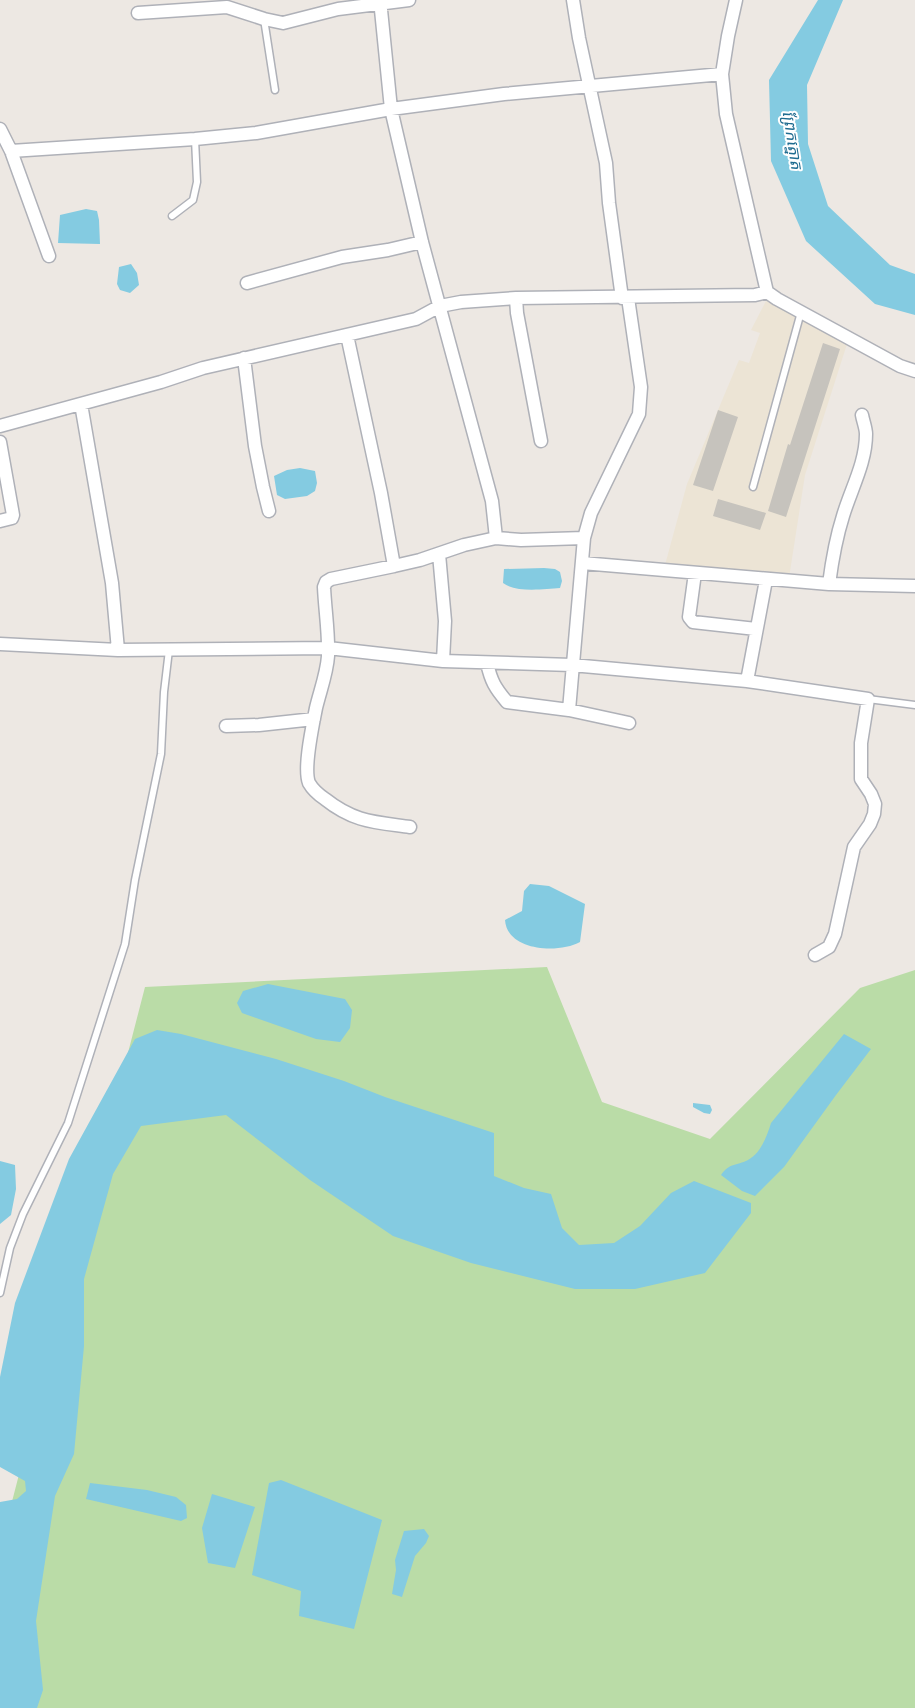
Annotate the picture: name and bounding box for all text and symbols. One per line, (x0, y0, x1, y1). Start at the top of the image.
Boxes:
water label: ព្រែកត្នោត (778, 109, 808, 172)

